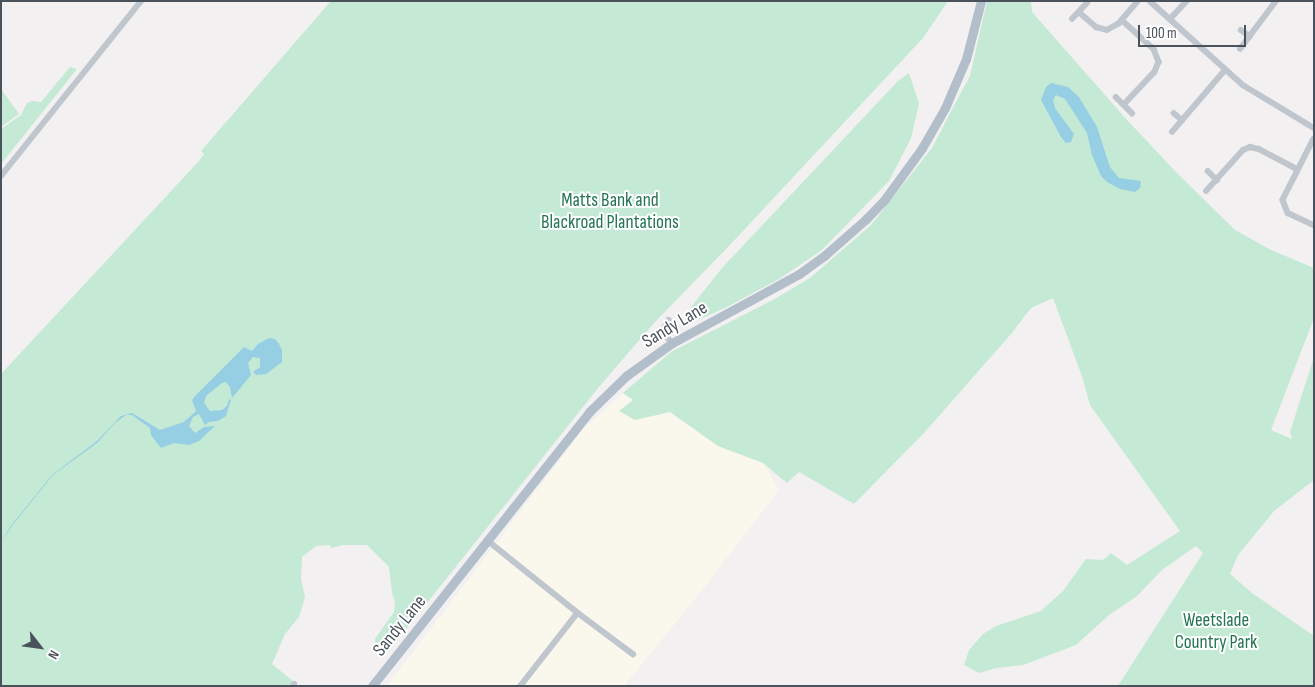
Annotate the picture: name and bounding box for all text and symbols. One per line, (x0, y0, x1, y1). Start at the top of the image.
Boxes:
scale bar (1140, 15, 1248, 47)
text: 100 m (1146, 24, 1177, 43)
park label: Matts Bank and Blackroad Plantations (541, 190, 679, 234)
street label: Sandy Lane (638, 297, 712, 353)
street label: Sandy Lane (368, 591, 432, 661)
park label: Weetslade Country Park (1175, 610, 1257, 654)
north arrow (15, 622, 65, 672)
text: N (44, 647, 63, 662)

